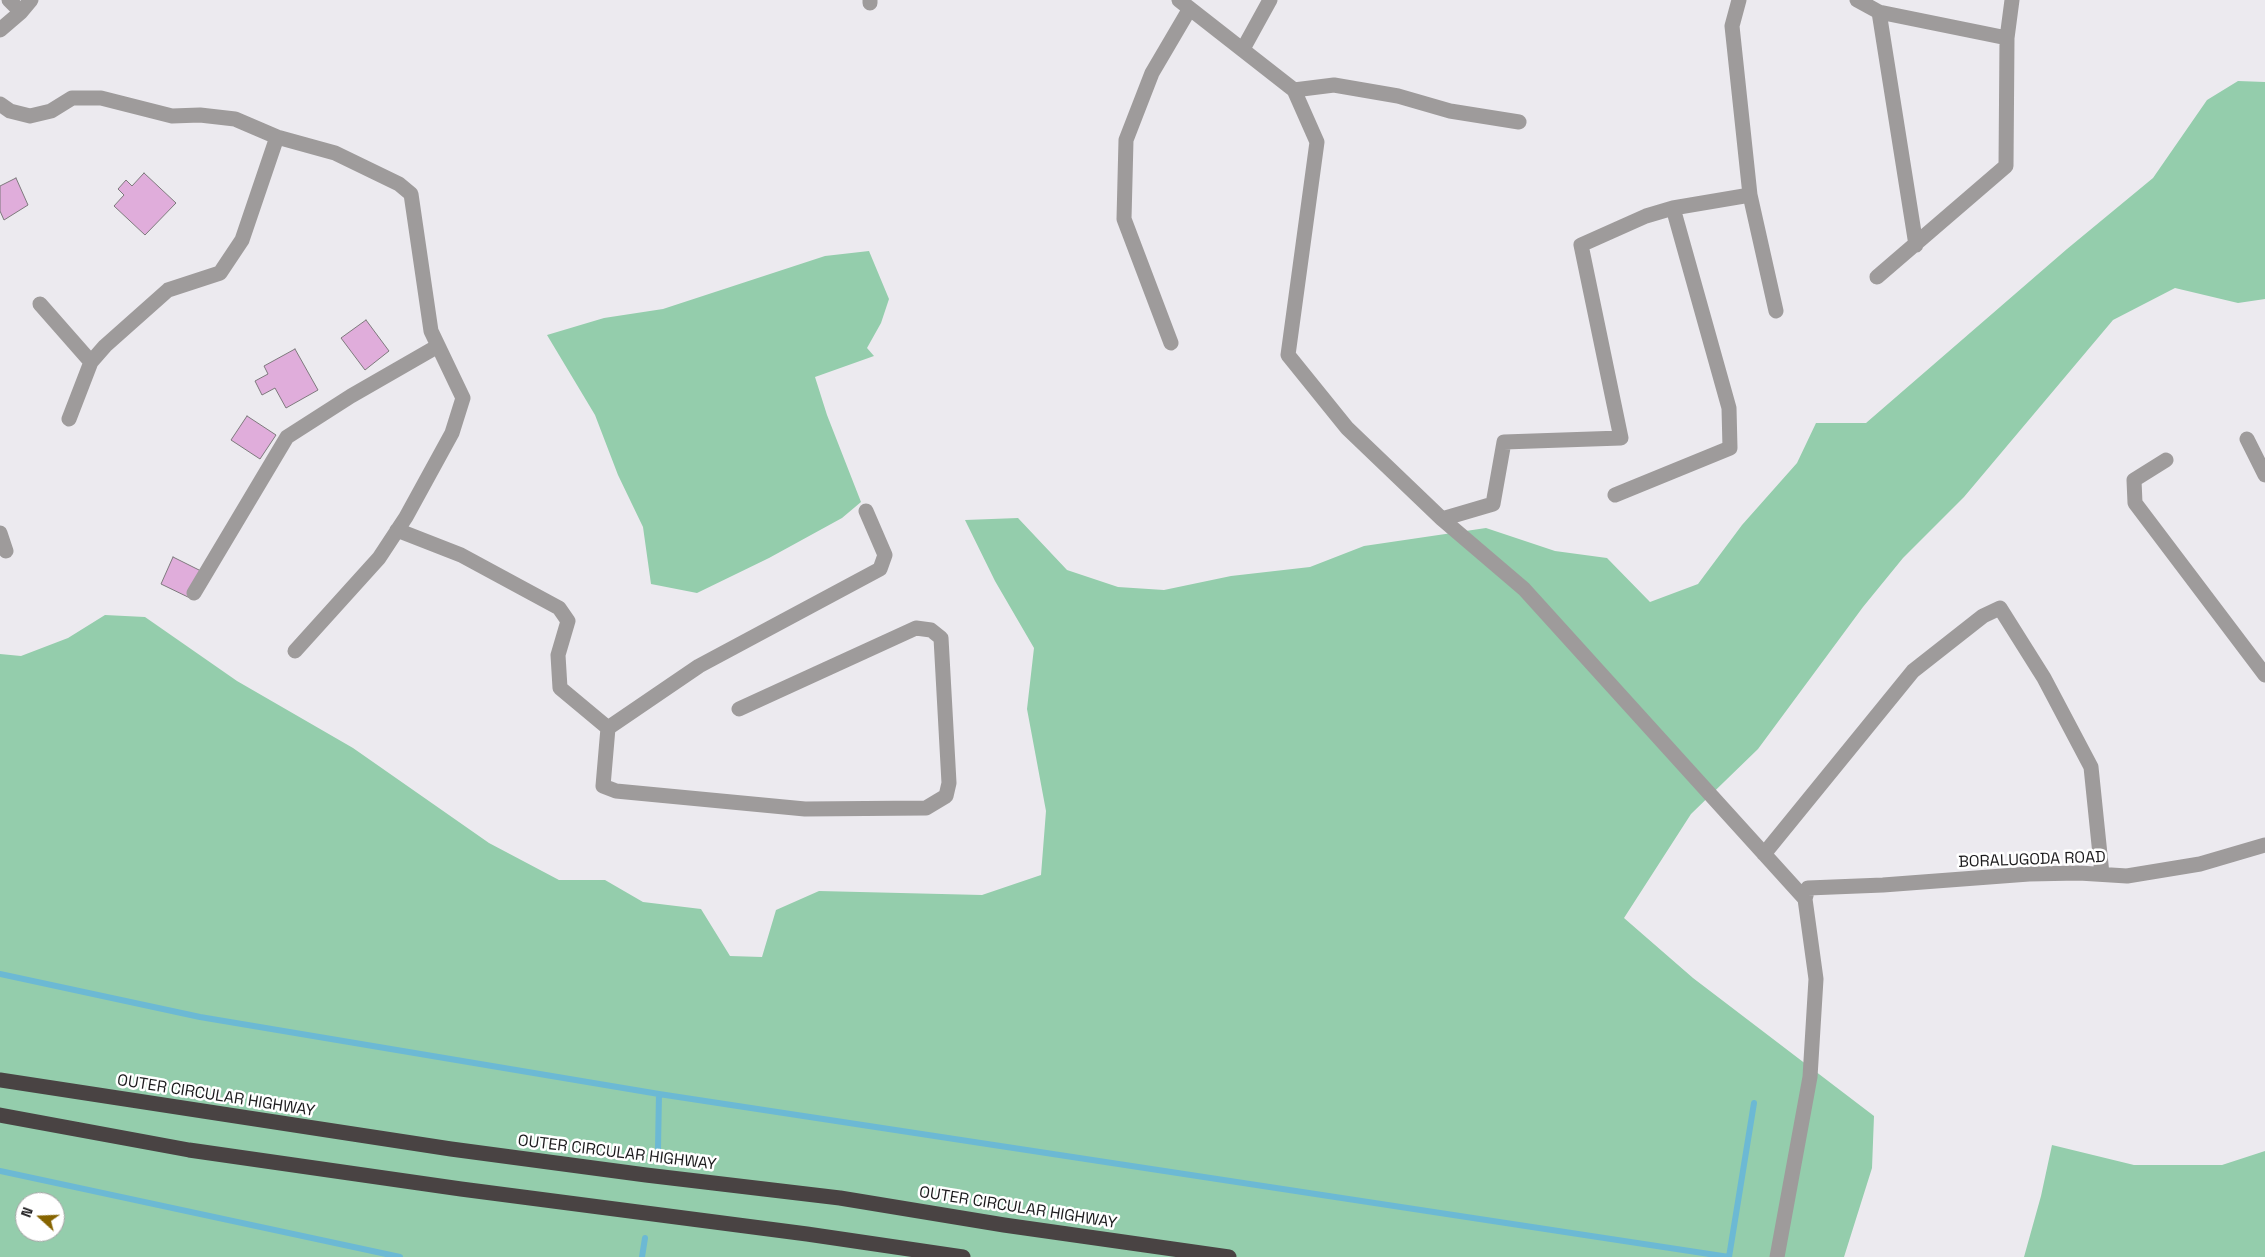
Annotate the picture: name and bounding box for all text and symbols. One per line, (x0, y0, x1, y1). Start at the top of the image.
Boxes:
street label: BORALUGODA ROAD (1958, 848, 2106, 872)
street label: OUTER CIRCULAR HIGHWAY (116, 1071, 316, 1121)
street label: OUTER CIRCULAR HIGHWAY (517, 1131, 717, 1175)
street label: OUTER CIRCULAR HIGHWAY (918, 1183, 1118, 1233)
north arrow (15, 1192, 65, 1242)
text: N (17, 1205, 37, 1220)

